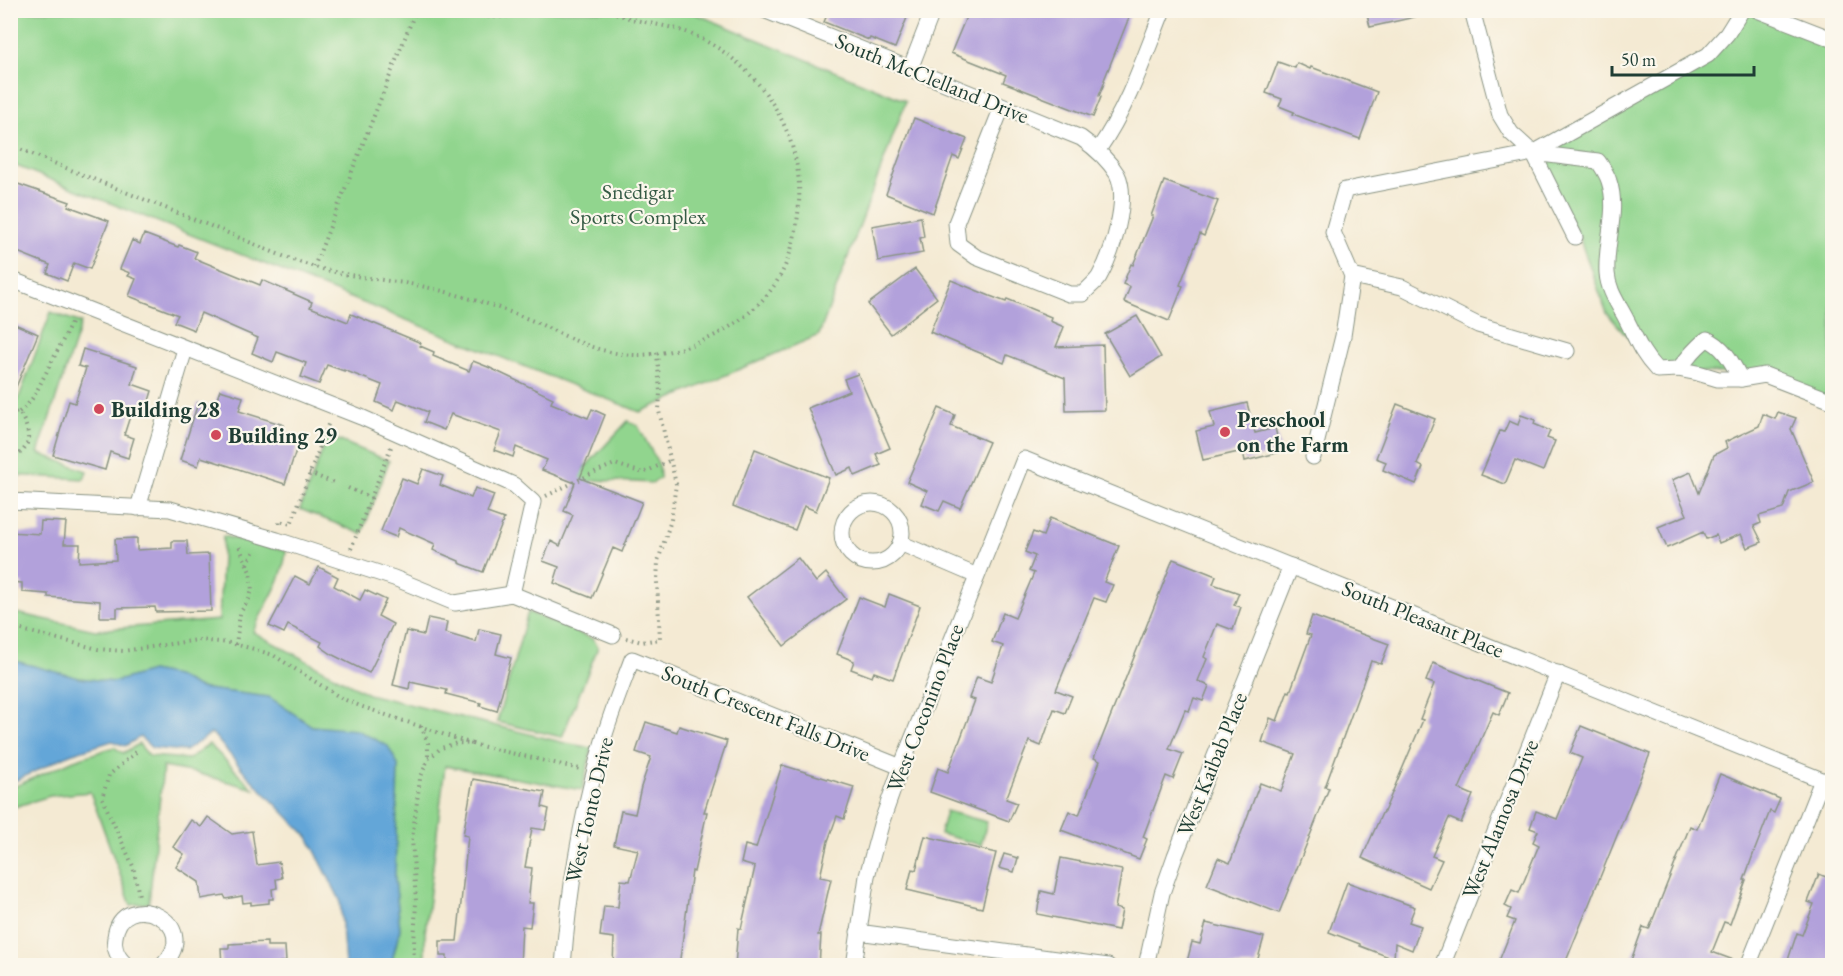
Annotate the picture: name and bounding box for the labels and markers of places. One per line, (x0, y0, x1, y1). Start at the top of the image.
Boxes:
place label: Building 28 (111, 395, 220, 424)
marker: Building 28 (92, 402, 106, 416)
place label: Preschool on the Farm (1237, 405, 1349, 459)
place label: Building 29 (228, 421, 337, 450)
marker: Preschool on the Farm (1218, 425, 1232, 439)
marker: Building 29 (209, 428, 223, 442)

